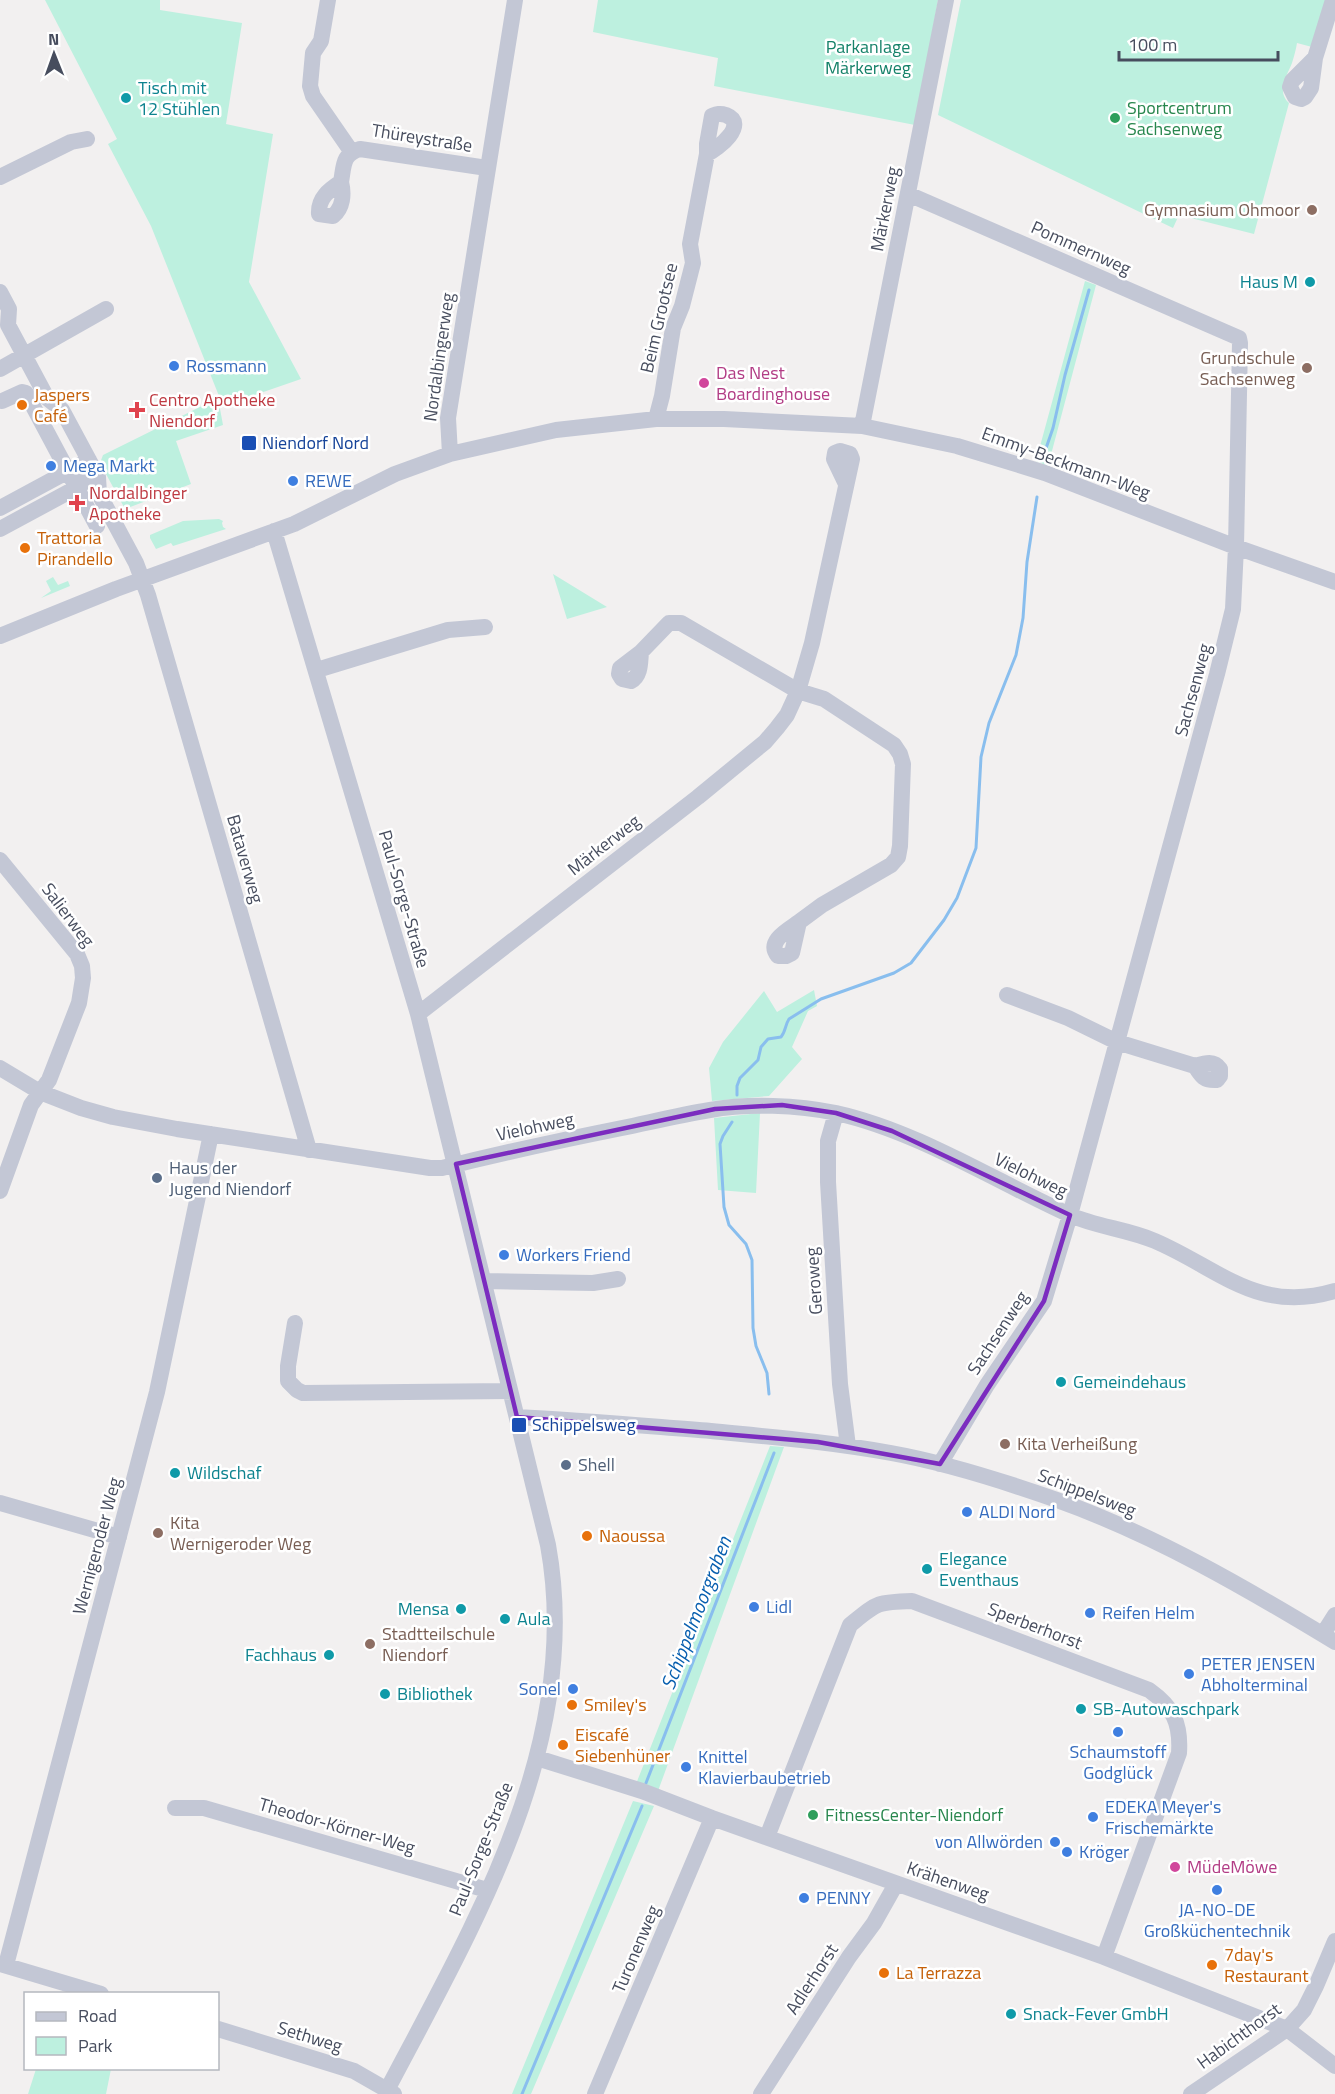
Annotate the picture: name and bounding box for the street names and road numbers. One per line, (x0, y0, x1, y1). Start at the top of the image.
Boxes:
street label: Thüreystraße (370, 116, 474, 159)
street label: Märkerweg (863, 164, 906, 254)
street label: Pommernweg (1027, 213, 1136, 282)
street label: Beim Grootsee (633, 260, 684, 376)
street label: Nordalbingerweg (416, 291, 461, 423)
street label: Emmy-Beckmann-Weg (978, 419, 1154, 506)
street label: Sachsenweg (1167, 640, 1218, 739)
street label: Märkerweg (561, 807, 646, 882)
street label: Bataverweg (220, 811, 271, 906)
street label: Paul-Sorge-Straße (372, 827, 437, 971)
street label: Salierweg (35, 877, 101, 952)
street label: Vielohweg (494, 1105, 576, 1148)
street label: Vielohweg (990, 1145, 1073, 1204)
street label: Geroweg (798, 1246, 829, 1316)
street label: Sachsenweg (960, 1285, 1035, 1380)
street label: Schippelsweg (1034, 1461, 1140, 1524)
street label: Wernigeroder Weg (65, 1474, 128, 1618)
street label: Sperberhorst (984, 1595, 1087, 1656)
street label: Paul-Sorge-Straße (441, 1778, 520, 1920)
street label: Theodor-Körner-Weg (256, 1790, 418, 1861)
street label: Krähenweg (903, 1854, 993, 1907)
street label: Turonenweg (605, 1901, 666, 1997)
street label: Adlerhorst (779, 1937, 845, 2020)
street label: Habichthorst (1191, 1995, 1287, 2075)
street label: Sethweg (274, 2014, 346, 2059)

